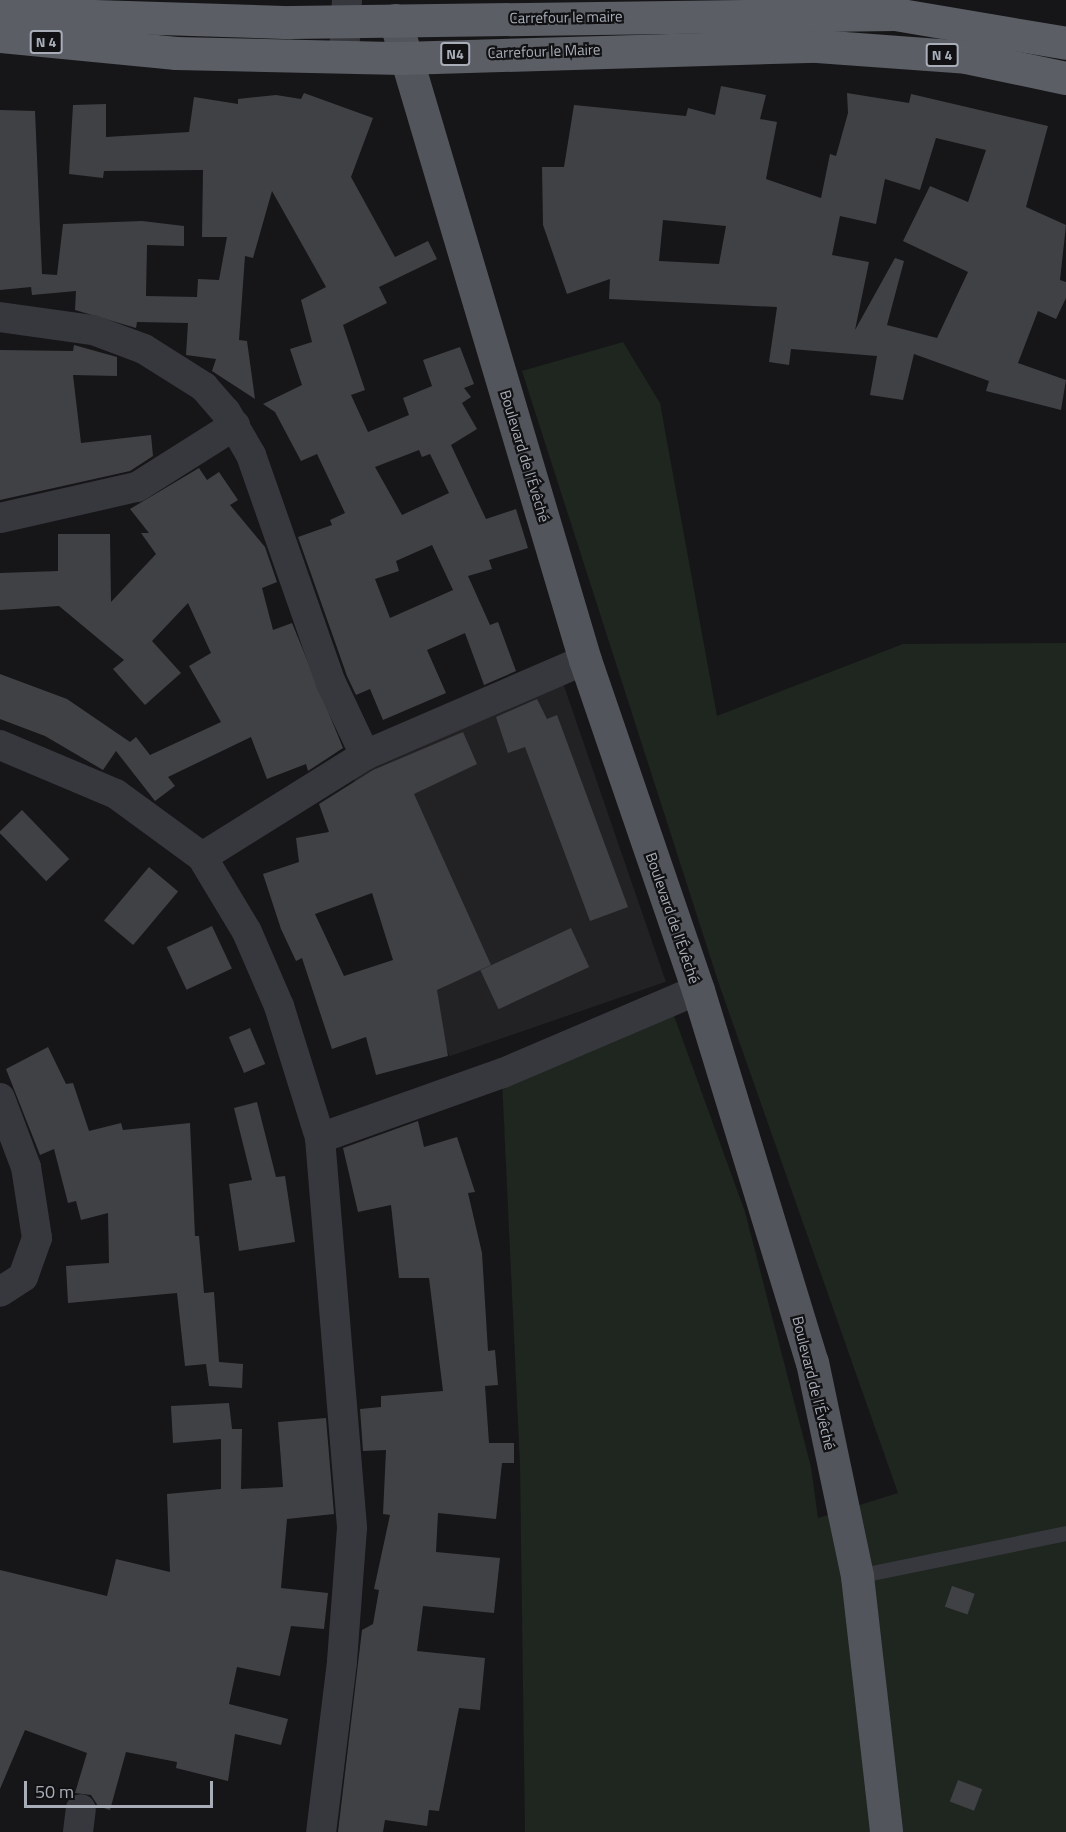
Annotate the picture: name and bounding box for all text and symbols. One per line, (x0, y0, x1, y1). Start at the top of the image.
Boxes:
street label: Carrefour le maire (509, 7, 623, 27)
road number: N 4 (30, 31, 63, 53)
street label: Carrefour le Maire (487, 40, 601, 62)
road number: N4 (440, 43, 470, 65)
road number: N 4 (926, 44, 958, 66)
street label: Boulevard de l'Évêché (496, 388, 554, 524)
street label: Boulevard de l'Évêché (642, 850, 704, 986)
street label: Boulevard de l'Évêché (789, 1314, 839, 1452)
scale bar (27, 1769, 216, 1807)
text: 50 m (35, 1778, 74, 1805)

